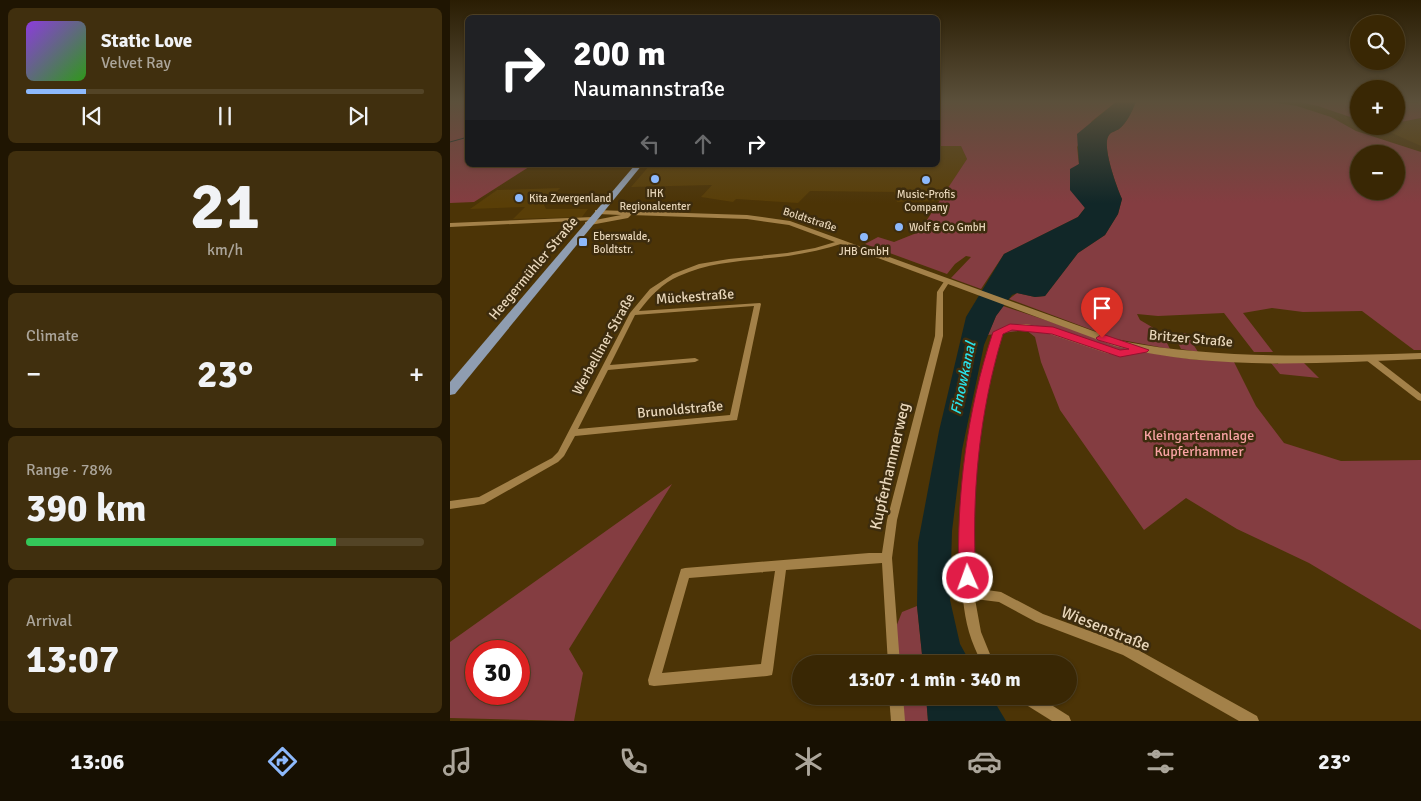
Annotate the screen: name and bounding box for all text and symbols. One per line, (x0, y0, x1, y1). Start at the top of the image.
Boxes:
map controls (1350, 15, 1405, 200)
button: search (1350, 15, 1405, 70)
text: Static Love (101, 29, 192, 53)
text: 200 m (573, 32, 666, 75)
icon: right (490, 35, 555, 100)
text: Velvet Ray (101, 53, 171, 73)
text: Naumannstraße (573, 75, 725, 102)
button: + (1350, 80, 1405, 135)
icon: previous (78, 102, 106, 130)
icon: pause (211, 102, 239, 130)
icon: next (344, 102, 372, 130)
icon: left (636, 130, 664, 158)
icon: ahead (689, 130, 717, 158)
icon: right (742, 130, 770, 158)
button: − (1350, 145, 1405, 200)
text: 21 (190, 167, 260, 247)
marker: IHK Regionalcenter (649, 173, 661, 185)
marker: Music-Profis Company (920, 174, 932, 186)
place label: IHK Regionalcenter (619, 187, 691, 213)
place label: Music-Profis Company (897, 188, 955, 214)
marker: Kita Zwergenland (513, 192, 525, 204)
place label: Kita Zwergenland (529, 192, 612, 205)
street label: Boldtstraße (781, 205, 838, 234)
street label: Heegermühler Straße (485, 213, 581, 323)
marker: Wolf & Co GmbH (893, 221, 905, 233)
place label: Wolf & Co GmbH (909, 221, 986, 234)
place label: Eberswalde, Boldtstr. (593, 230, 650, 256)
marker: JHB GmbH (858, 231, 870, 243)
marker: Eberswalde, Boldtstr. (577, 236, 589, 248)
text: km/h (207, 240, 243, 260)
place label: JHB GmbH (839, 245, 889, 258)
street label: Mückestraße (655, 285, 735, 308)
pin (1081, 287, 1123, 338)
street label: Werbelliner Straße (569, 291, 638, 398)
icon: arrive (1088, 294, 1116, 322)
text: Climate (26, 326, 79, 346)
street label: Britzer Straße (1148, 326, 1234, 351)
water label: Finowkanal (947, 338, 980, 416)
text: 23° (197, 351, 253, 398)
text: − (26, 357, 41, 391)
text: + (409, 357, 424, 391)
street label: Brunoldstraße (636, 397, 724, 422)
street label: Kupferhammerweg (866, 401, 914, 532)
park label: Kleingartenanlage Kupferhammer (1144, 427, 1254, 460)
text: Range · 78% (26, 460, 112, 480)
text: 390 km (26, 485, 147, 532)
position arrow (941, 551, 993, 603)
street label: Wiesenstraße (1058, 602, 1153, 656)
text: Arrival (26, 611, 72, 631)
text: 13:07 (26, 636, 119, 683)
speed limit sign: 30 (465, 640, 530, 705)
text: 13:07 · 1 min · 340 m (848, 668, 1021, 692)
icon: directions (265, 744, 300, 779)
icon: music (440, 744, 475, 779)
icon: phone (616, 744, 651, 779)
icon: climate (791, 744, 826, 779)
icon: car (967, 744, 1002, 779)
icon: filters (1143, 744, 1178, 779)
text: 13:06 (70, 748, 124, 775)
text: 23° (1318, 748, 1351, 775)

